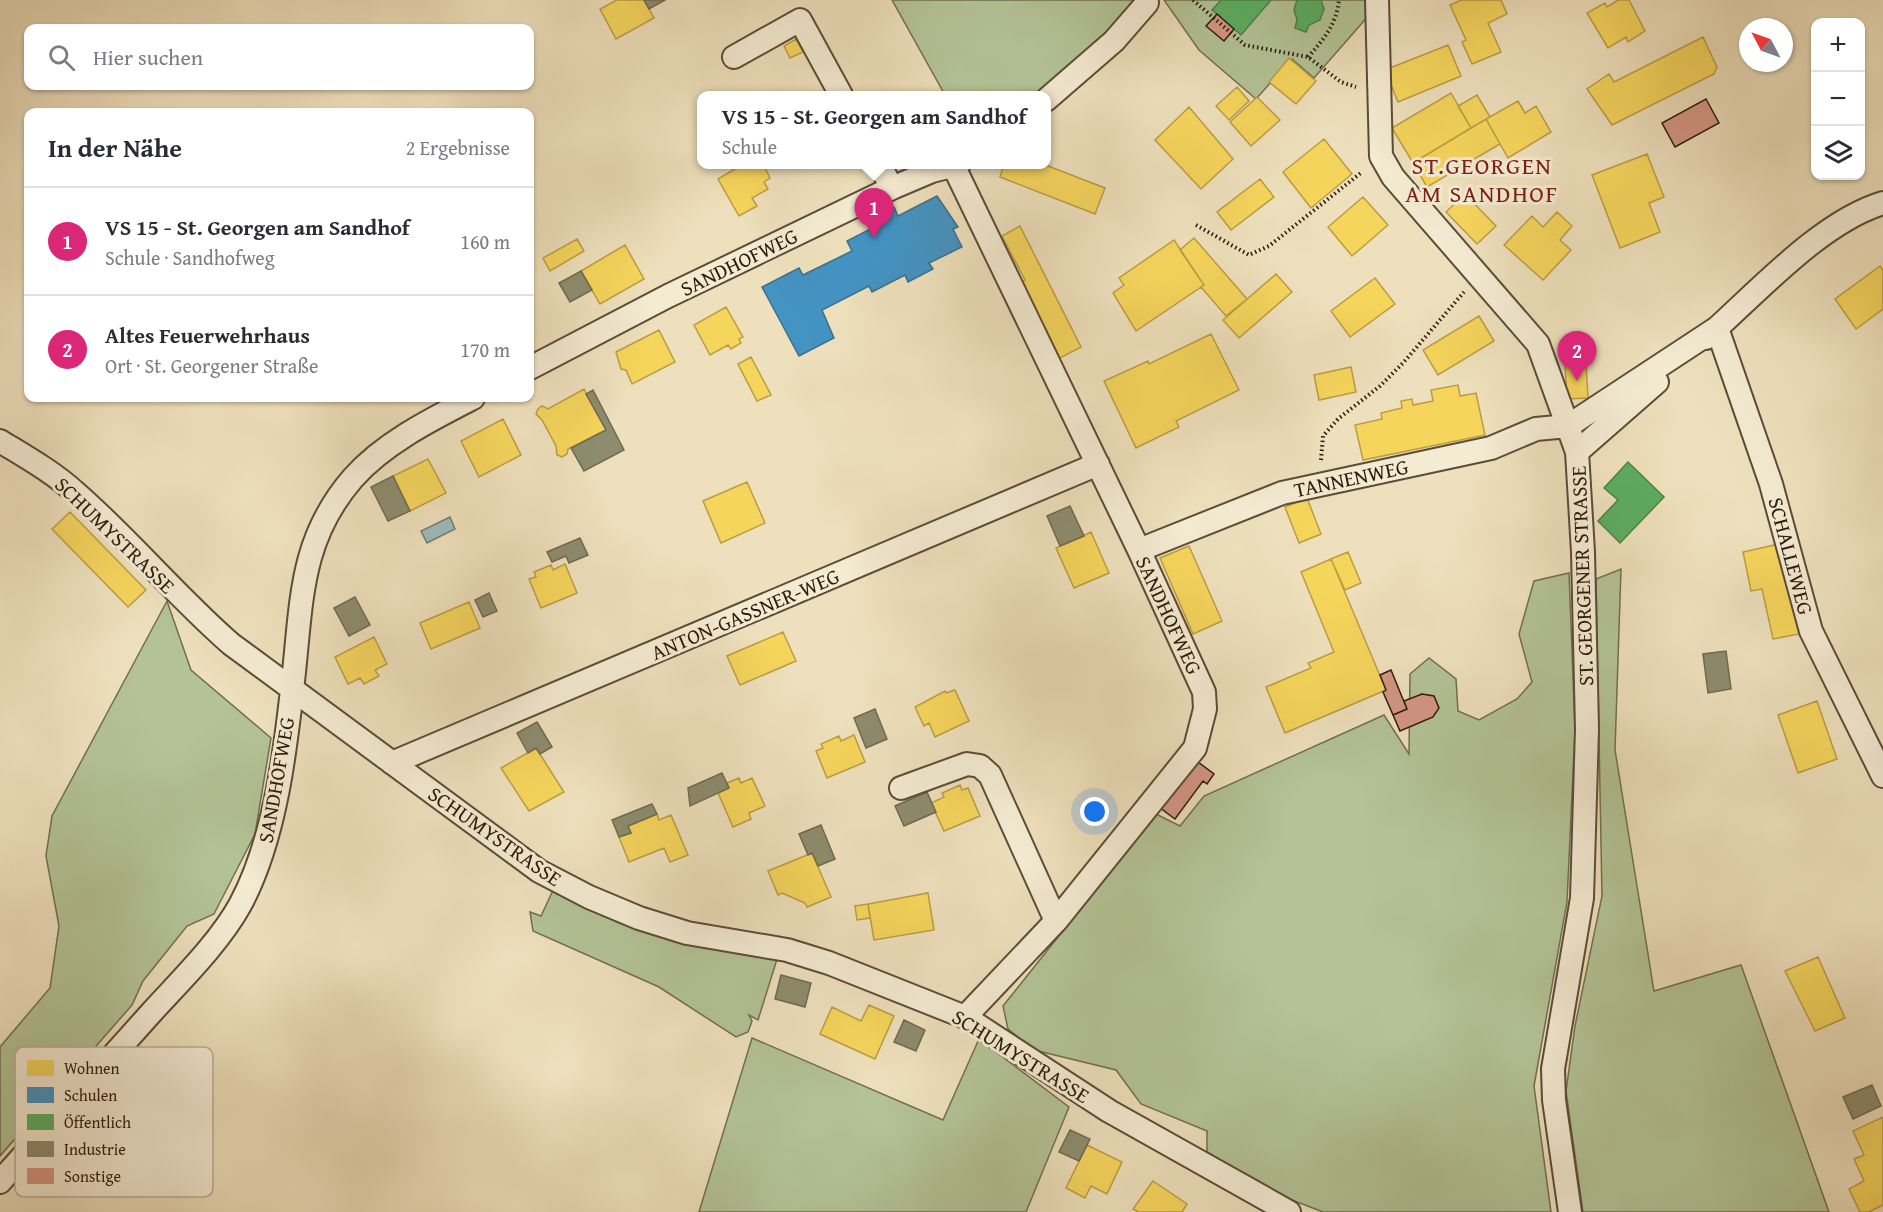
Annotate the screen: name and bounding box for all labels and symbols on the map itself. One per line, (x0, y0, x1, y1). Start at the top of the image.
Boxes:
north arrow (1739, 18, 1793, 72)
district label: ST.GEORGEN AM SANDHOF (1405, 148, 1559, 211)
pin: 1 (854, 188, 894, 238)
street label: SANDHOFWEG (675, 220, 803, 304)
pin: 2 (1558, 332, 1596, 381)
street label: TANNENWEG (1291, 451, 1411, 505)
street label: ST. GEORGENER STRASSE (1563, 465, 1601, 687)
street label: SCHUMYSTRASSE (48, 469, 182, 601)
street label: SCHALLEWEG (1760, 494, 1822, 618)
street label: SANDHOFWEG (1128, 551, 1210, 679)
street label: ANTON-GASSNER-WEG (646, 560, 844, 668)
street label: SANDHOFWEG (250, 715, 302, 845)
street label: SCHUMYSTRASSE (422, 778, 568, 894)
your location (1080, 797, 1109, 826)
street label: SCHUMYSTRASSE (946, 1001, 1096, 1111)
legend (15, 1047, 213, 1197)
text: Wohnen (64, 1056, 120, 1080)
text: Schulen (64, 1083, 117, 1107)
text: Öffentlich (64, 1110, 131, 1134)
text: Industrie (64, 1137, 126, 1161)
text: Sonstige (64, 1164, 121, 1188)

